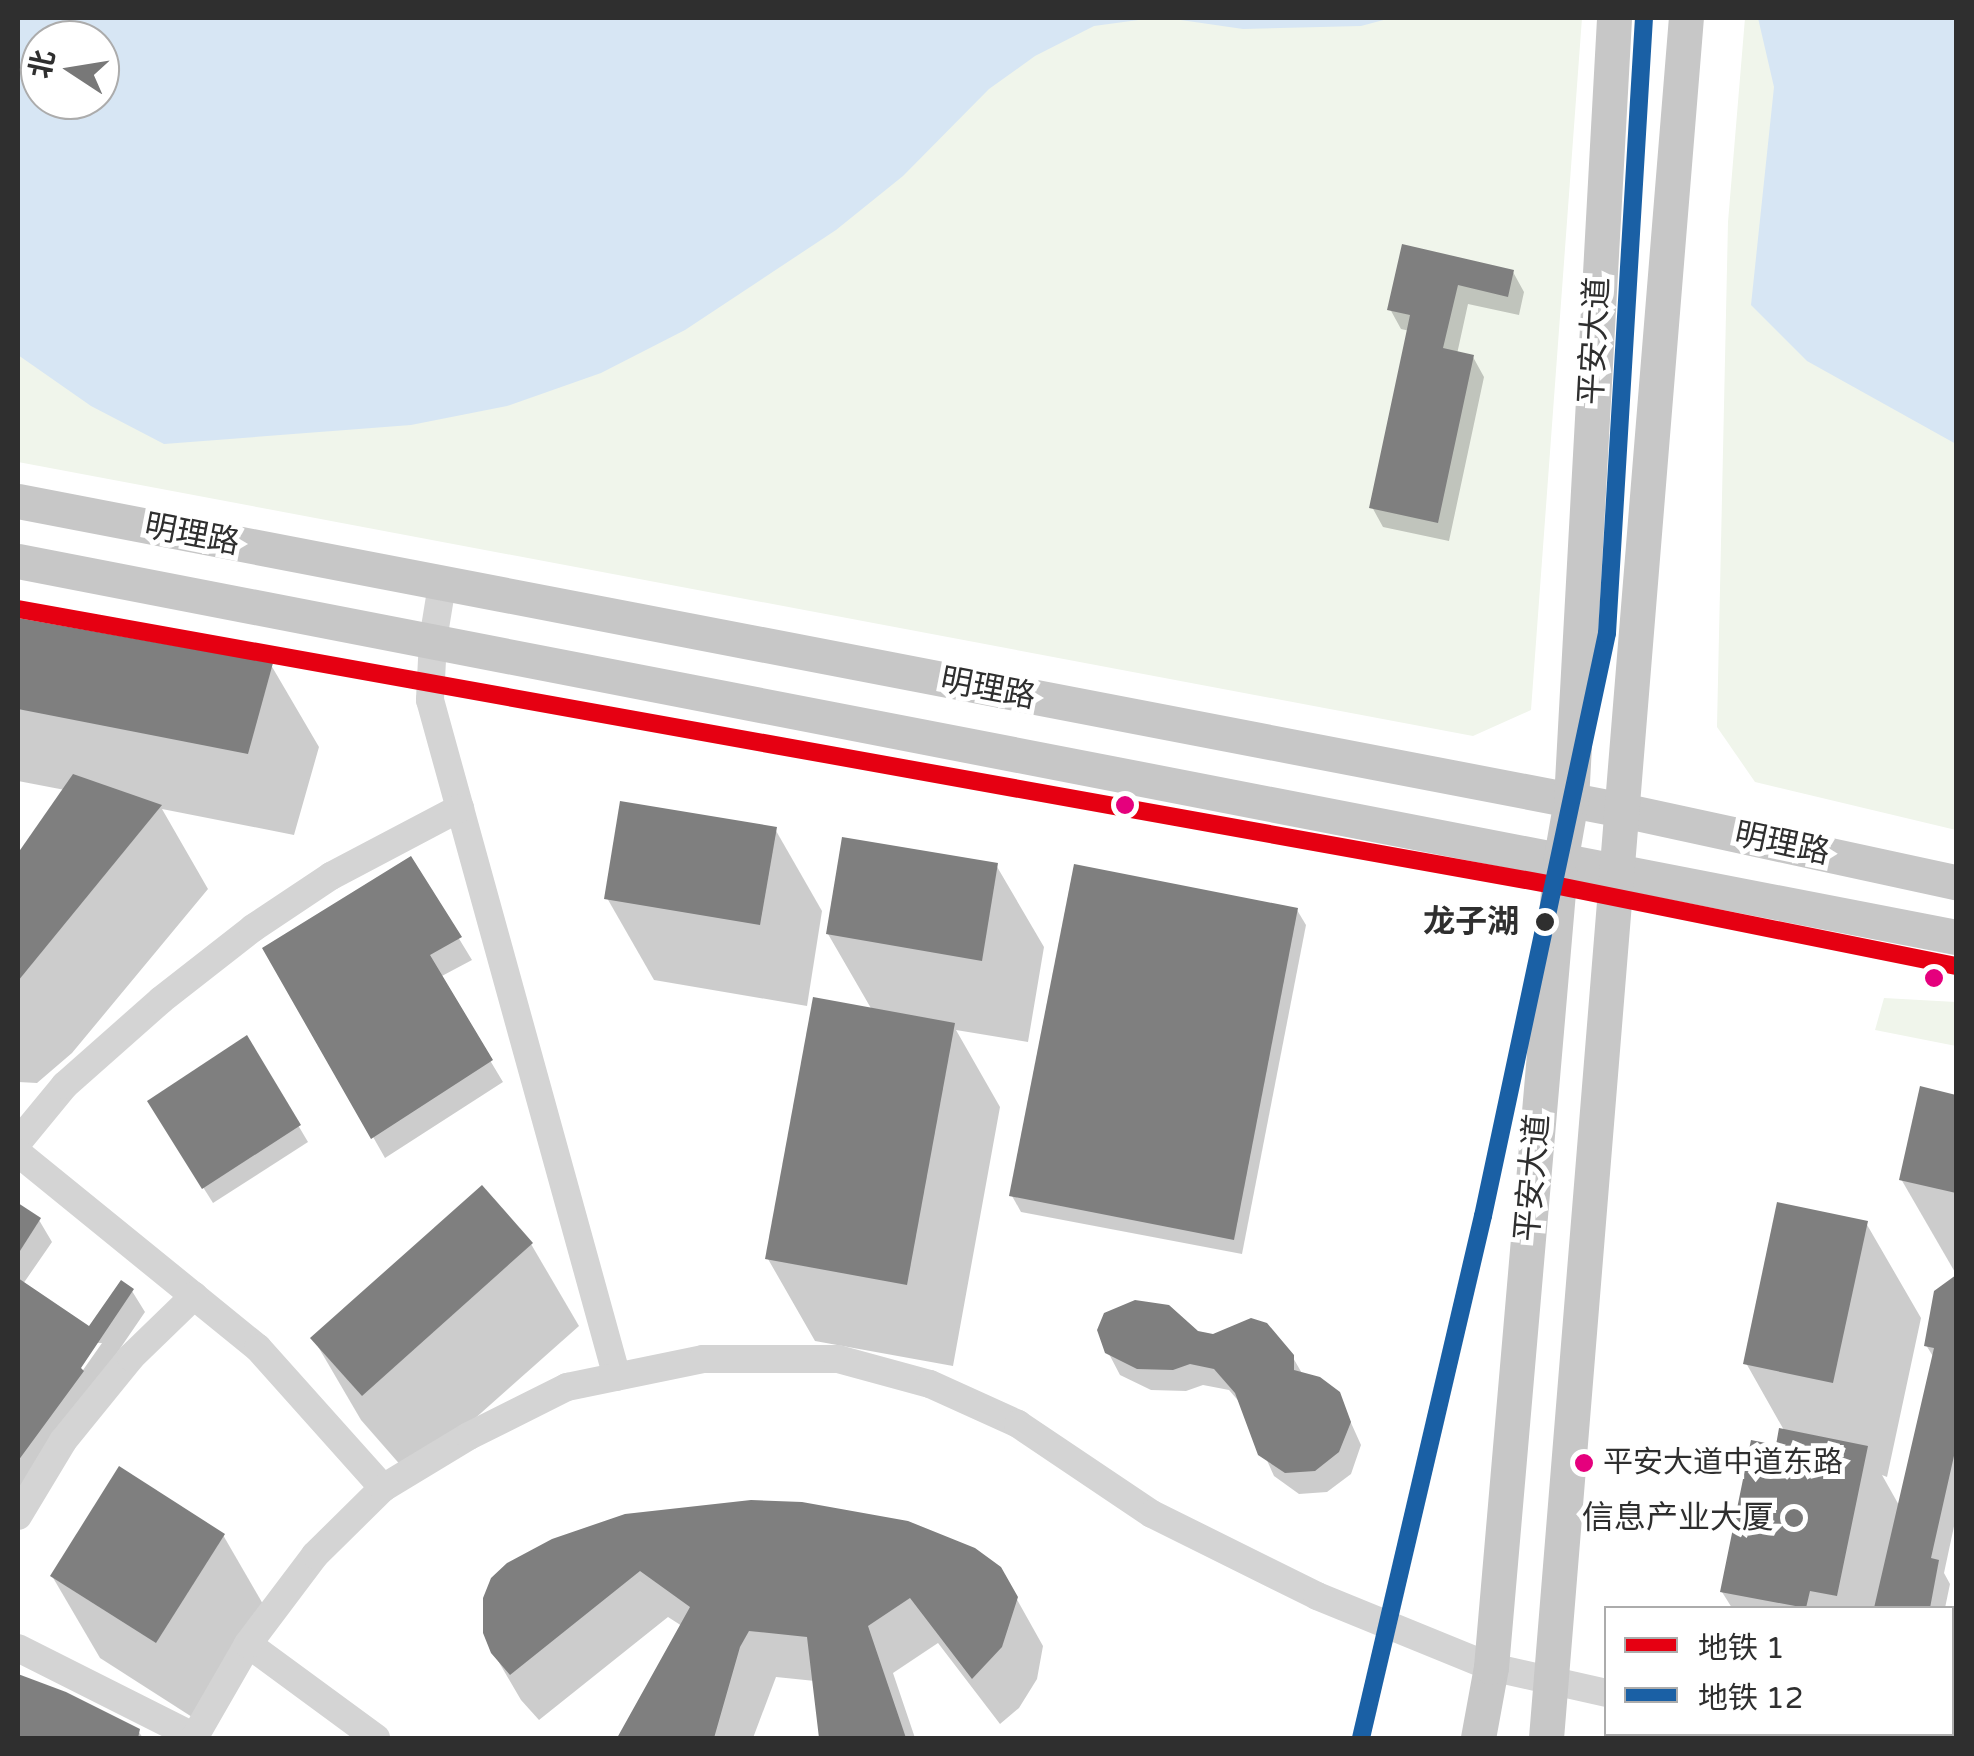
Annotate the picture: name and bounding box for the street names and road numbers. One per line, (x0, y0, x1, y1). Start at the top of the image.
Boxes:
street label: 平安大道 (1572, 276, 1618, 406)
street label: 明理路 (141, 507, 243, 563)
street label: 明理路 (937, 661, 1039, 717)
street label: 明理路 (1731, 815, 1833, 873)
street label: 平安大道 (1508, 1113, 1558, 1243)

